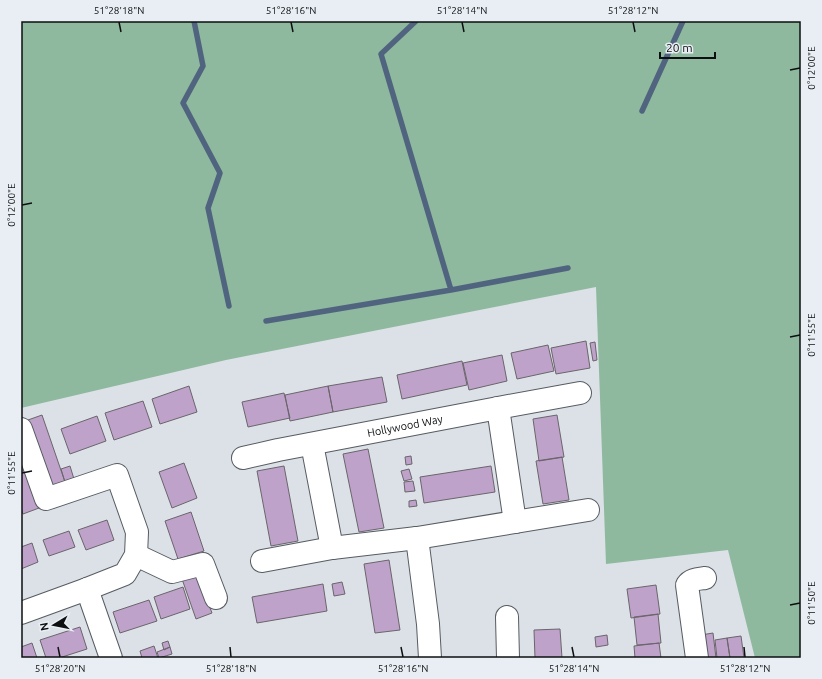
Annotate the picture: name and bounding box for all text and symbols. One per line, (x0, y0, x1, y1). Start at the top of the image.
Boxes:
text: 51°28'18"N (94, 5, 144, 16)
text: 51°28'16"N (266, 5, 316, 16)
text: 51°28'14"N (437, 5, 487, 16)
text: 51°28'12"N (608, 5, 658, 16)
scale bar (660, 34, 715, 60)
text: 20 m (666, 41, 693, 54)
text: 0°12'00"E (806, 46, 817, 90)
text: 0°12'00"E (6, 183, 17, 227)
text: 0°11'55"E (806, 313, 817, 357)
street label: Hollywood Way (366, 413, 444, 439)
text: 0°11'55"E (6, 451, 17, 495)
text: 0°11'50"E (806, 581, 817, 625)
north arrow (34, 605, 74, 645)
text: N (38, 622, 51, 632)
text: 51°28'20"N (35, 663, 85, 674)
text: 51°28'18"N (206, 663, 256, 674)
text: 51°28'16"N (378, 663, 428, 674)
text: 51°28'14"N (549, 663, 599, 674)
text: 51°28'12"N (720, 663, 770, 674)

